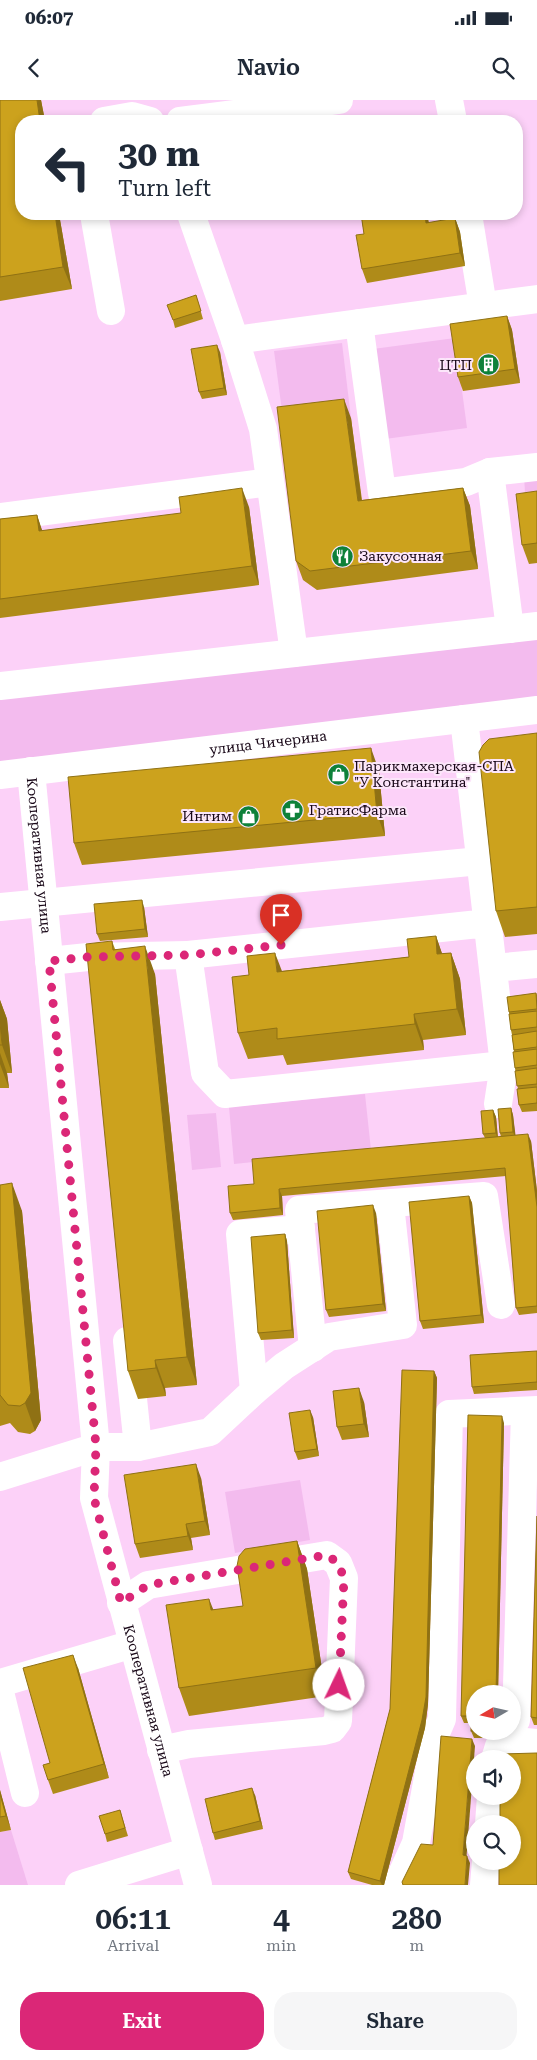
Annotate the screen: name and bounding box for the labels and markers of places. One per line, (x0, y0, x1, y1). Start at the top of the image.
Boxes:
building icon: ЦТП (476, 353, 500, 377)
place label: ЦТП (440, 357, 472, 373)
restaurant icon: Закусочная (331, 544, 355, 568)
place label: Закусочная (359, 548, 442, 564)
place label: Парикмахерская-СПА "У Константина" (354, 758, 514, 790)
shop icon: Парикмахерская-СПА "У Константина" (326, 762, 350, 786)
pharmacy icon: ГратисФарма (281, 798, 305, 822)
place label: ГратисФарма (309, 802, 407, 818)
shop icon: Интим (236, 804, 260, 828)
place label: Интим (182, 808, 232, 824)
pin (260, 894, 302, 945)

